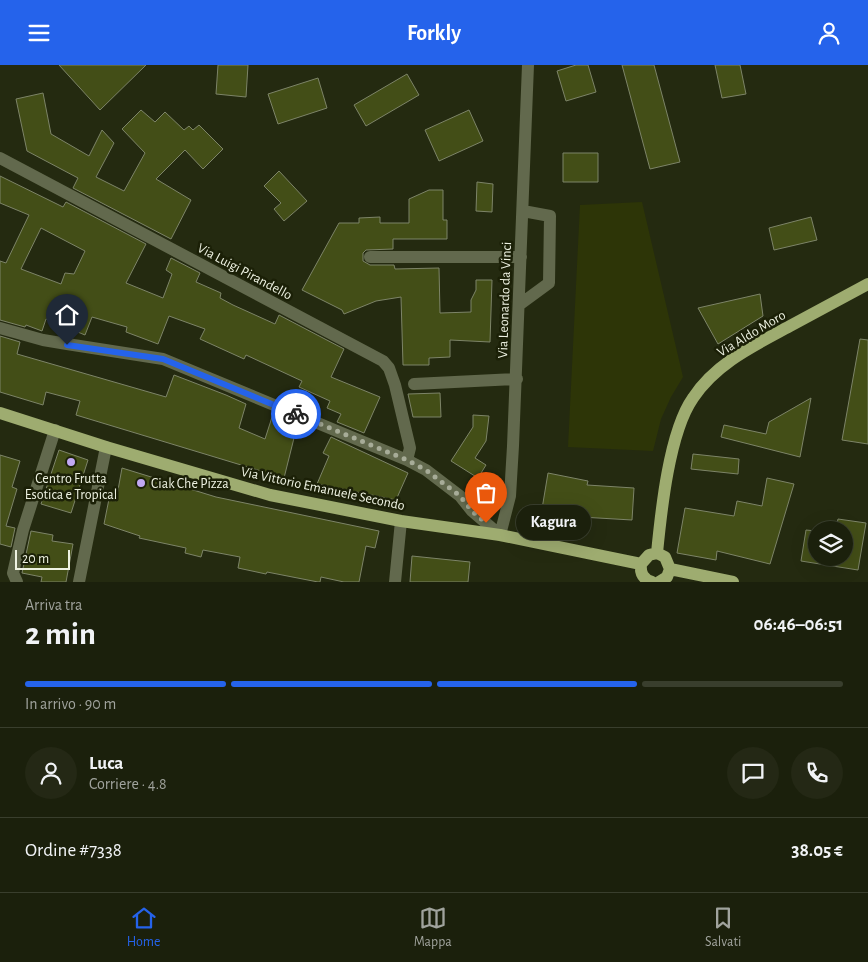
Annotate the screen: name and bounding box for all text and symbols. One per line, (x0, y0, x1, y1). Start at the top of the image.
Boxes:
icon: menu (25, 19, 53, 47)
icon: person (815, 19, 843, 47)
text: Forkly (407, 22, 461, 44)
street label: Via Luigi Pirandello (195, 241, 294, 303)
street label: Via Leonardo da Vinci (496, 241, 514, 359)
pin (46, 294, 88, 345)
icon: home (53, 301, 81, 329)
street label: Via Aldo Moro (715, 308, 788, 360)
courier (271, 389, 321, 439)
icon: bike (282, 400, 310, 428)
marker: Centro Frutta Esotica e Tropical (65, 456, 77, 468)
street label: Via Vittorio Emanuele Secondo (240, 465, 406, 513)
place label: Centro Frutta Esotica e Tropical (25, 472, 117, 502)
pin (465, 472, 507, 523)
marker: Ciak Che Pizza (135, 477, 147, 489)
place label: Ciak Che Pizza (151, 477, 229, 491)
icon: bag (472, 479, 500, 507)
callout: Kagura (516, 505, 591, 541)
text: Kagura (530, 514, 577, 530)
map controls (808, 521, 853, 566)
button: layers (808, 521, 853, 566)
scale bar (15, 547, 70, 570)
text: 20 m (22, 552, 49, 566)
text: Arriva tra (25, 597, 82, 613)
text: 06:46–06:51 (754, 615, 843, 634)
text: 2 min (25, 618, 96, 650)
text: In arrivo · 90 m (25, 696, 116, 712)
button: person (25, 747, 77, 799)
button: chat (727, 747, 779, 799)
button: phone (791, 747, 843, 799)
text: Luca (89, 754, 123, 773)
text: Corriere · 4.8 (89, 776, 167, 792)
text: Ordine #7338 (25, 841, 122, 860)
text: 38.05 € (791, 841, 843, 860)
tab: Home (127, 904, 160, 951)
tab: Mappa (414, 904, 452, 951)
tab: Salvati (705, 904, 741, 951)

